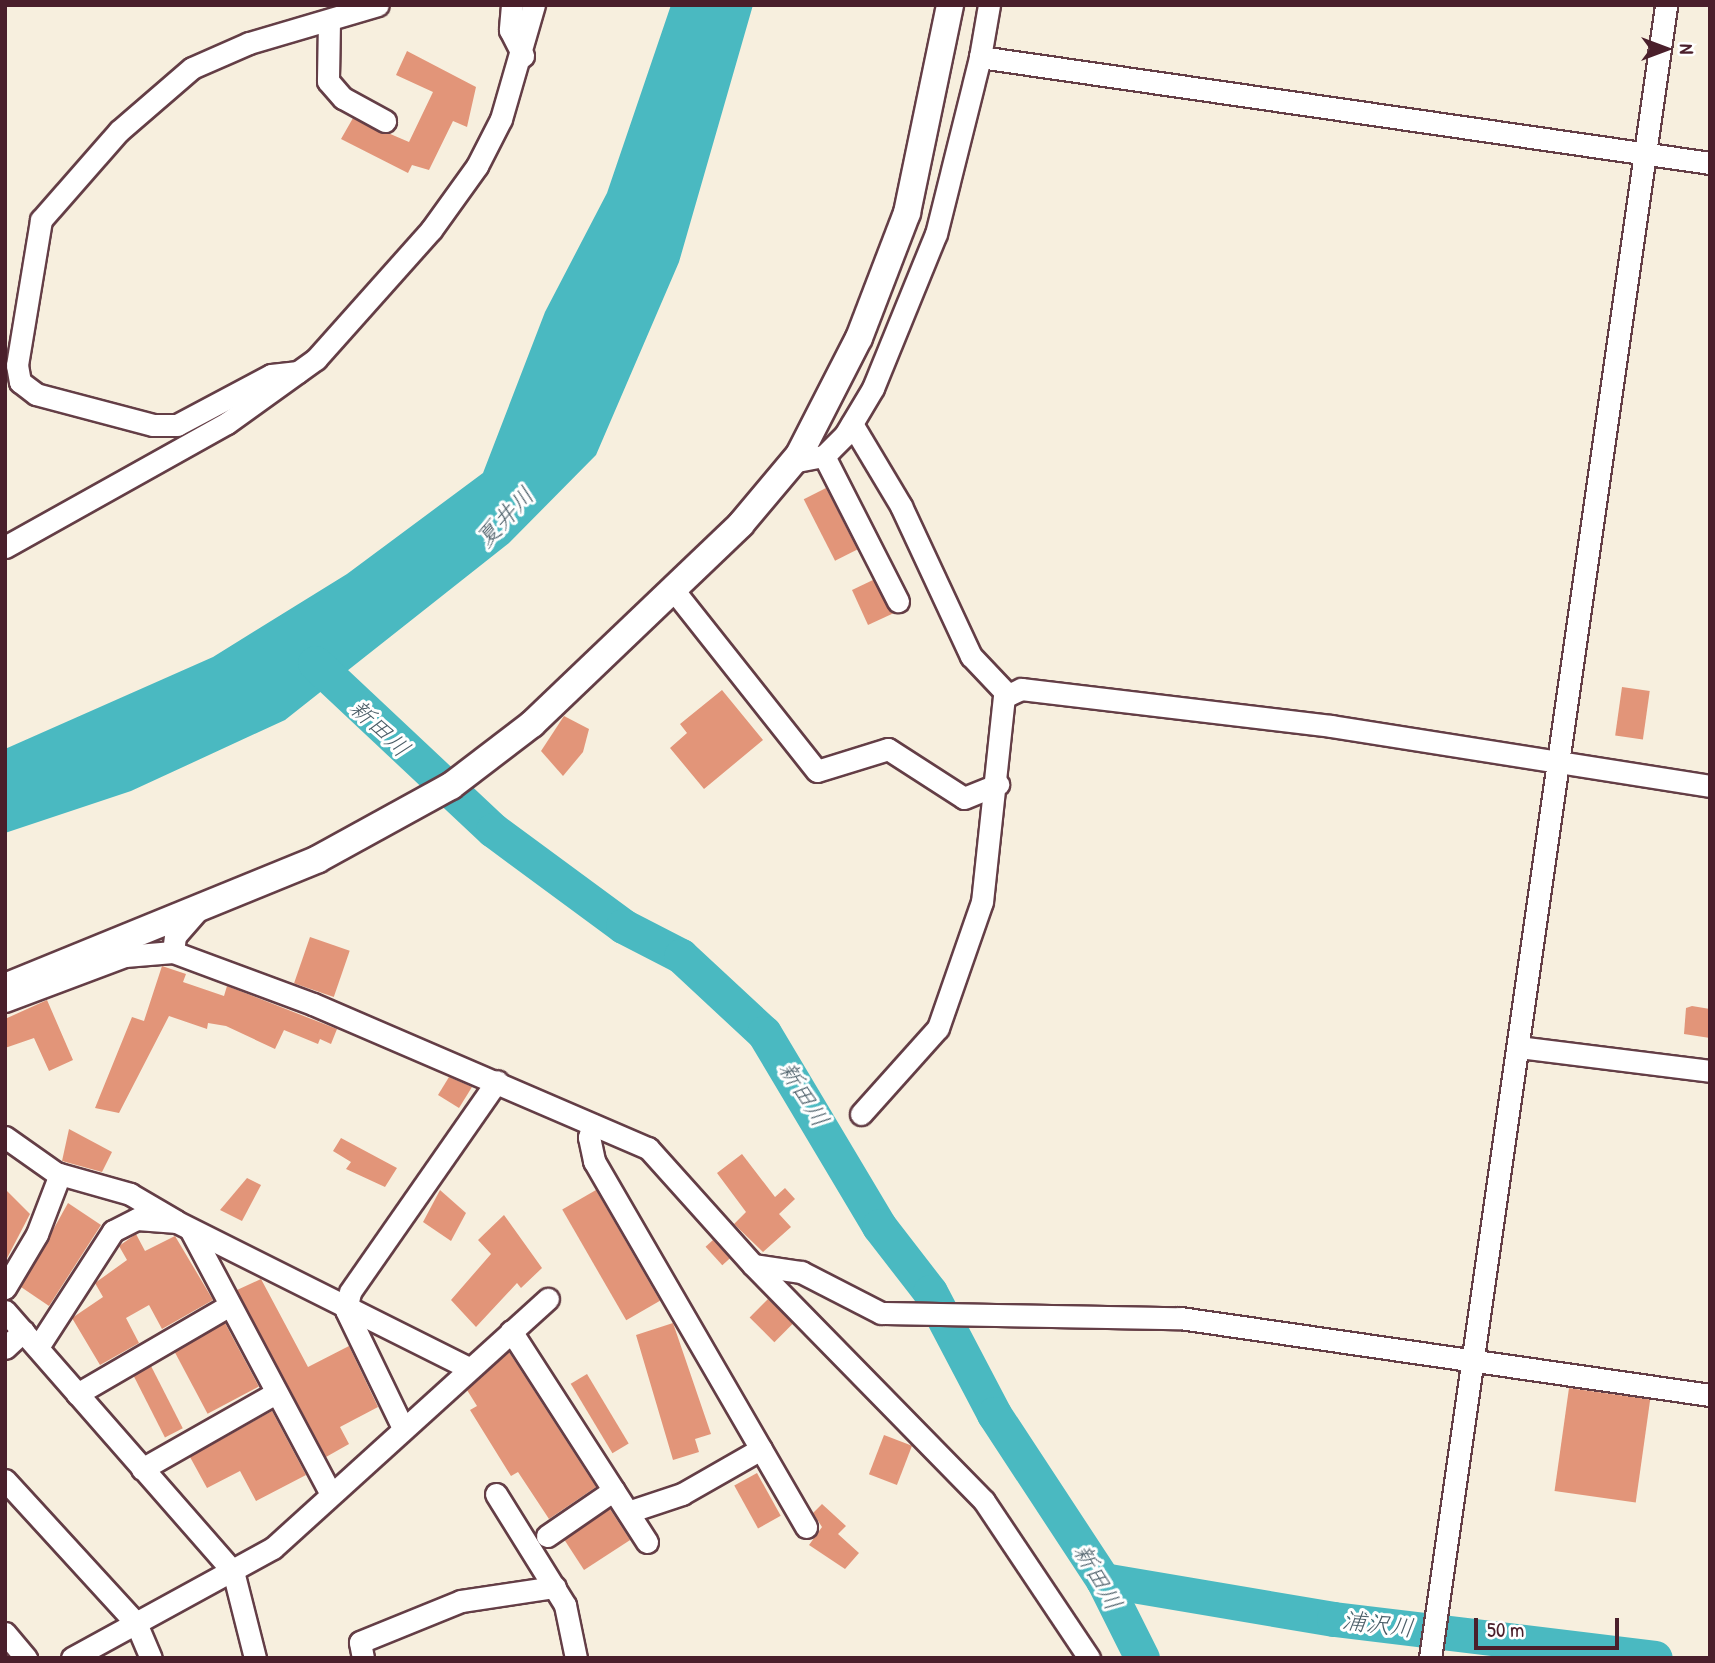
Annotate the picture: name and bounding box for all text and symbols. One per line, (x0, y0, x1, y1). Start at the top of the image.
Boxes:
north arrow (1631, 14, 1701, 84)
text: N (1674, 44, 1700, 54)
water label: 夏井川 (470, 481, 540, 553)
water label: 新田川 (344, 693, 416, 763)
water label: 新田川 (773, 1056, 835, 1132)
water label: 新田川 (1068, 1539, 1128, 1615)
scale bar (1477, 1604, 1622, 1648)
water label: 浦沢川 (1341, 1605, 1415, 1643)
text: 50 m (1487, 1615, 1524, 1644)

